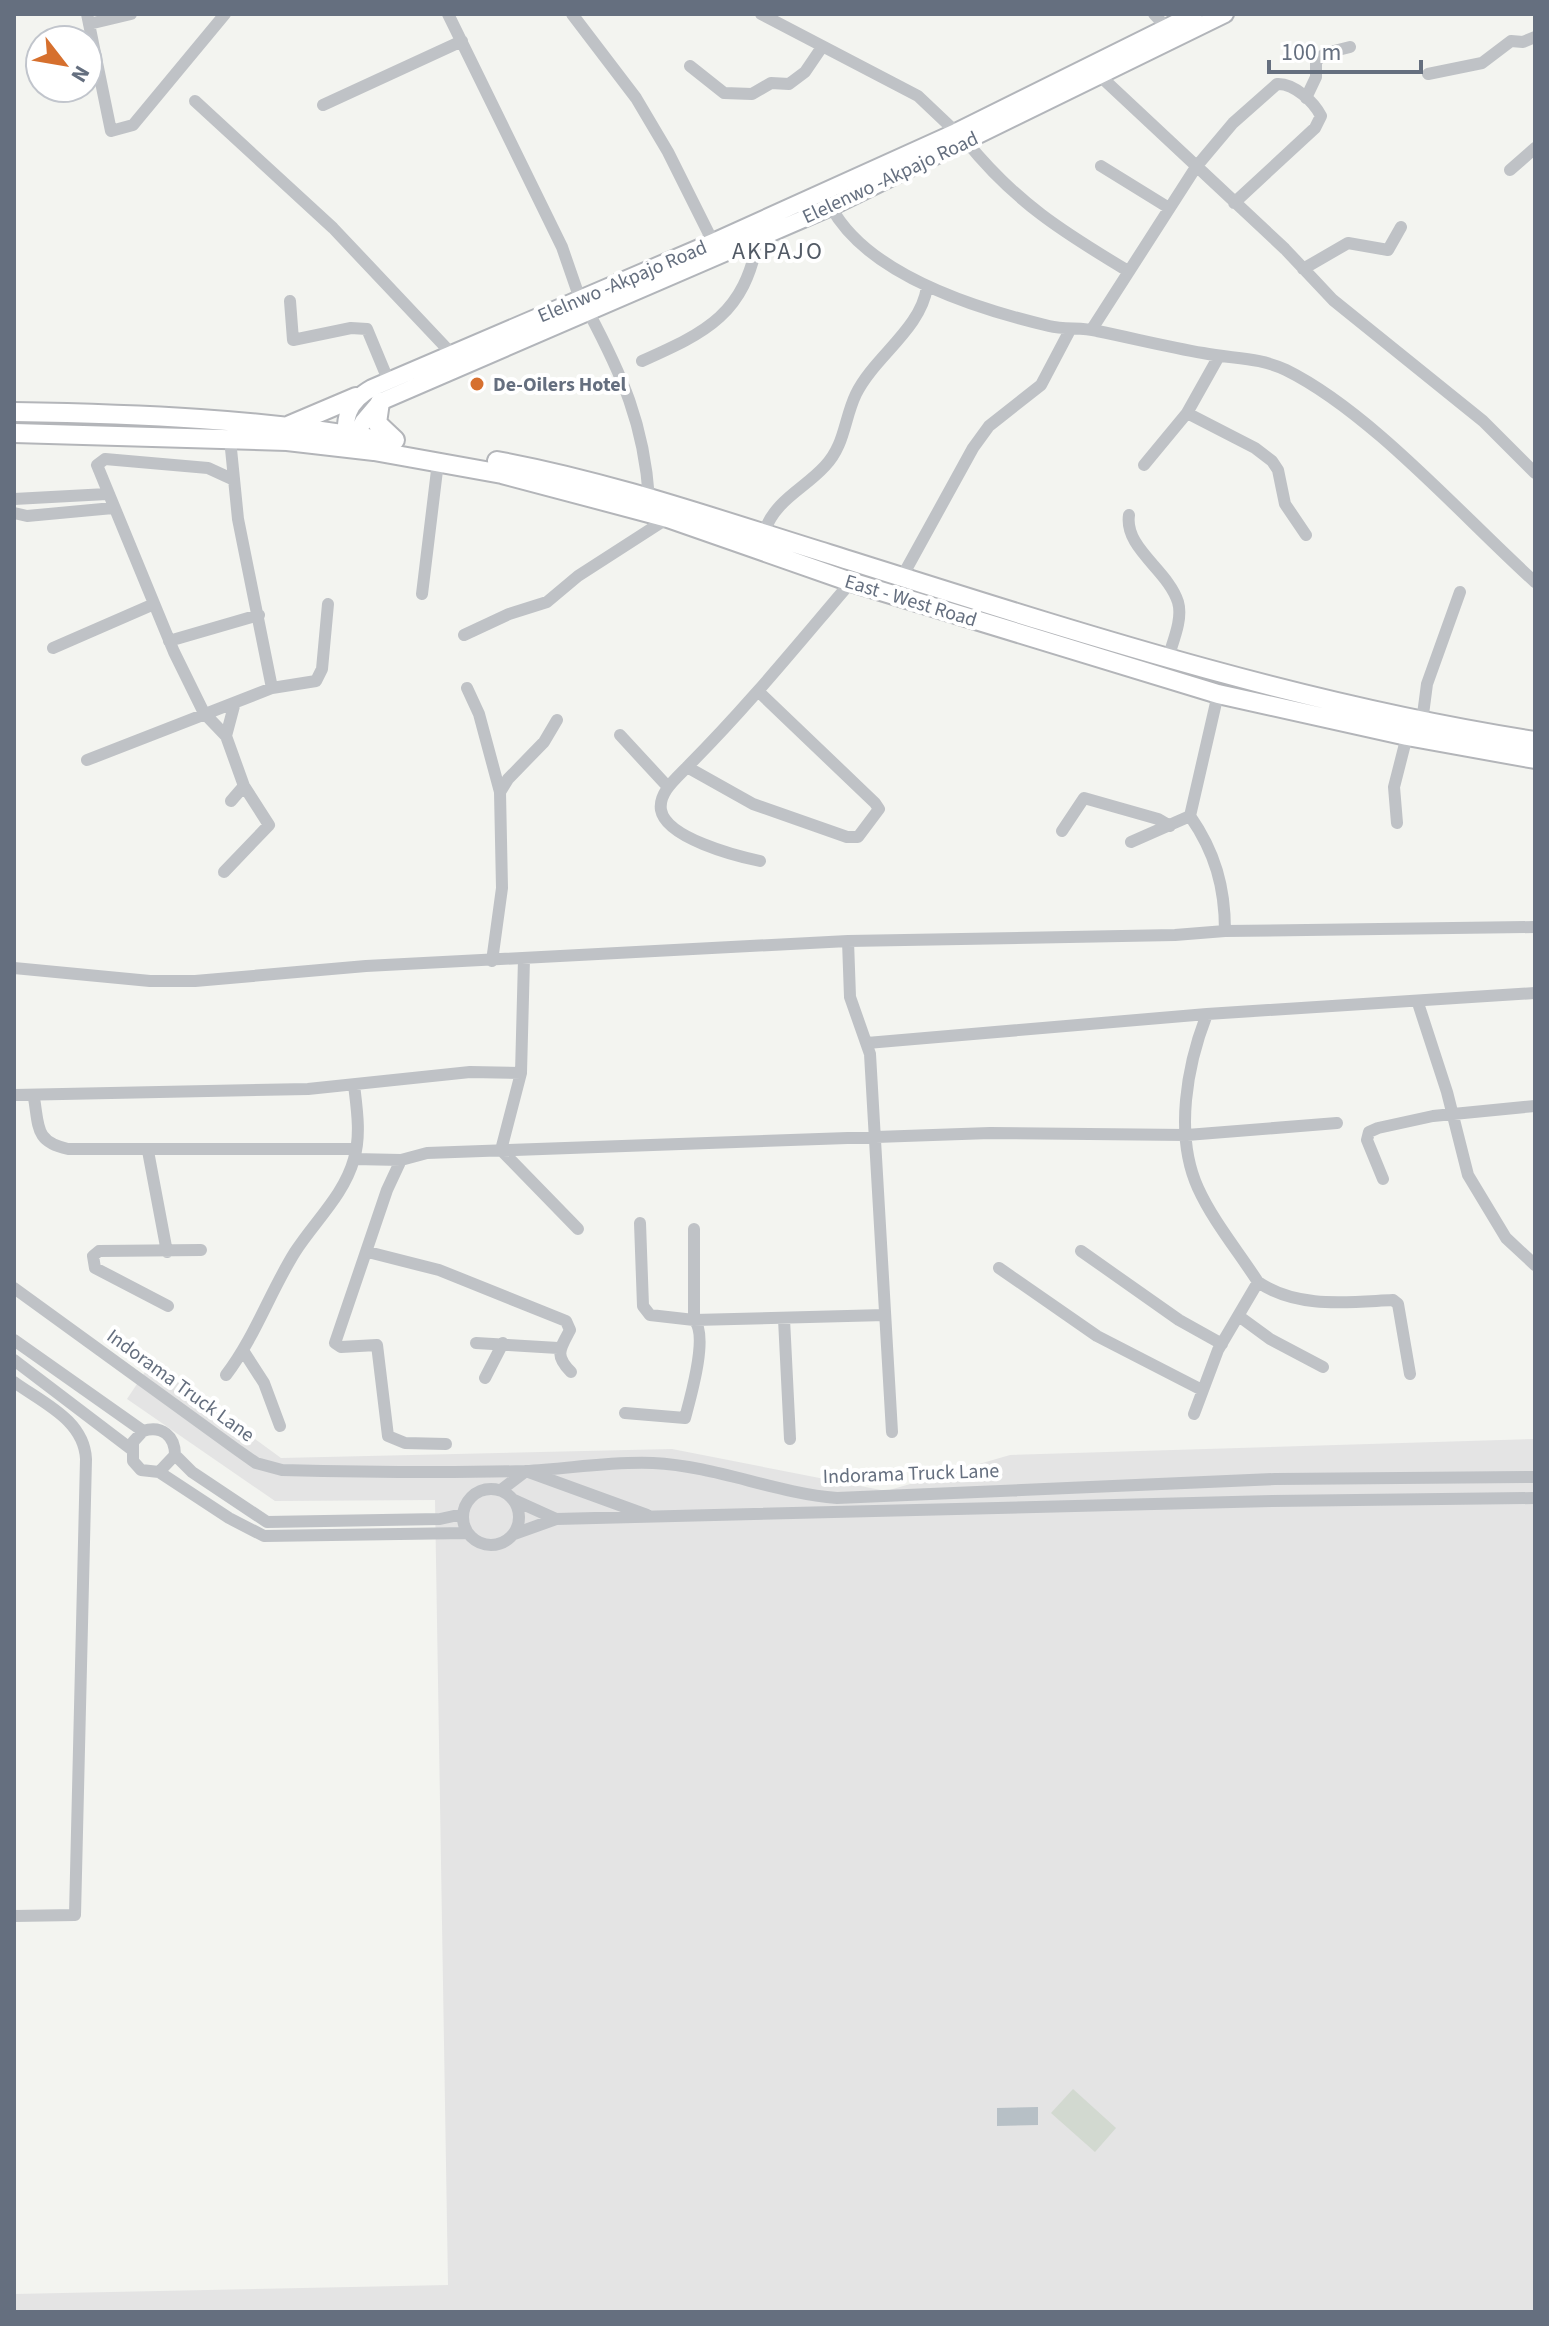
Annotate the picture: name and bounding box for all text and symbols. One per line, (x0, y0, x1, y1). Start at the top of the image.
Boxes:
north arrow (24, 24, 104, 104)
scale bar (1269, 24, 1421, 74)
text: 100 m (1281, 35, 1341, 70)
text: N (63, 59, 98, 88)
street label: Elelenwo -Akpajo Road (798, 125, 983, 231)
street label: Elelnwo -Akpajo Road (533, 234, 711, 330)
district label: AKPAJO (732, 234, 824, 269)
place label: De-Oilers Hotel (493, 371, 627, 399)
marker: De-Oilers Hotel (468, 375, 486, 393)
street label: East - West Road (841, 568, 980, 634)
street label: Indorama Truck Lane (101, 1323, 260, 1449)
street label: Indorama Truck Lane (822, 1457, 1000, 1491)

